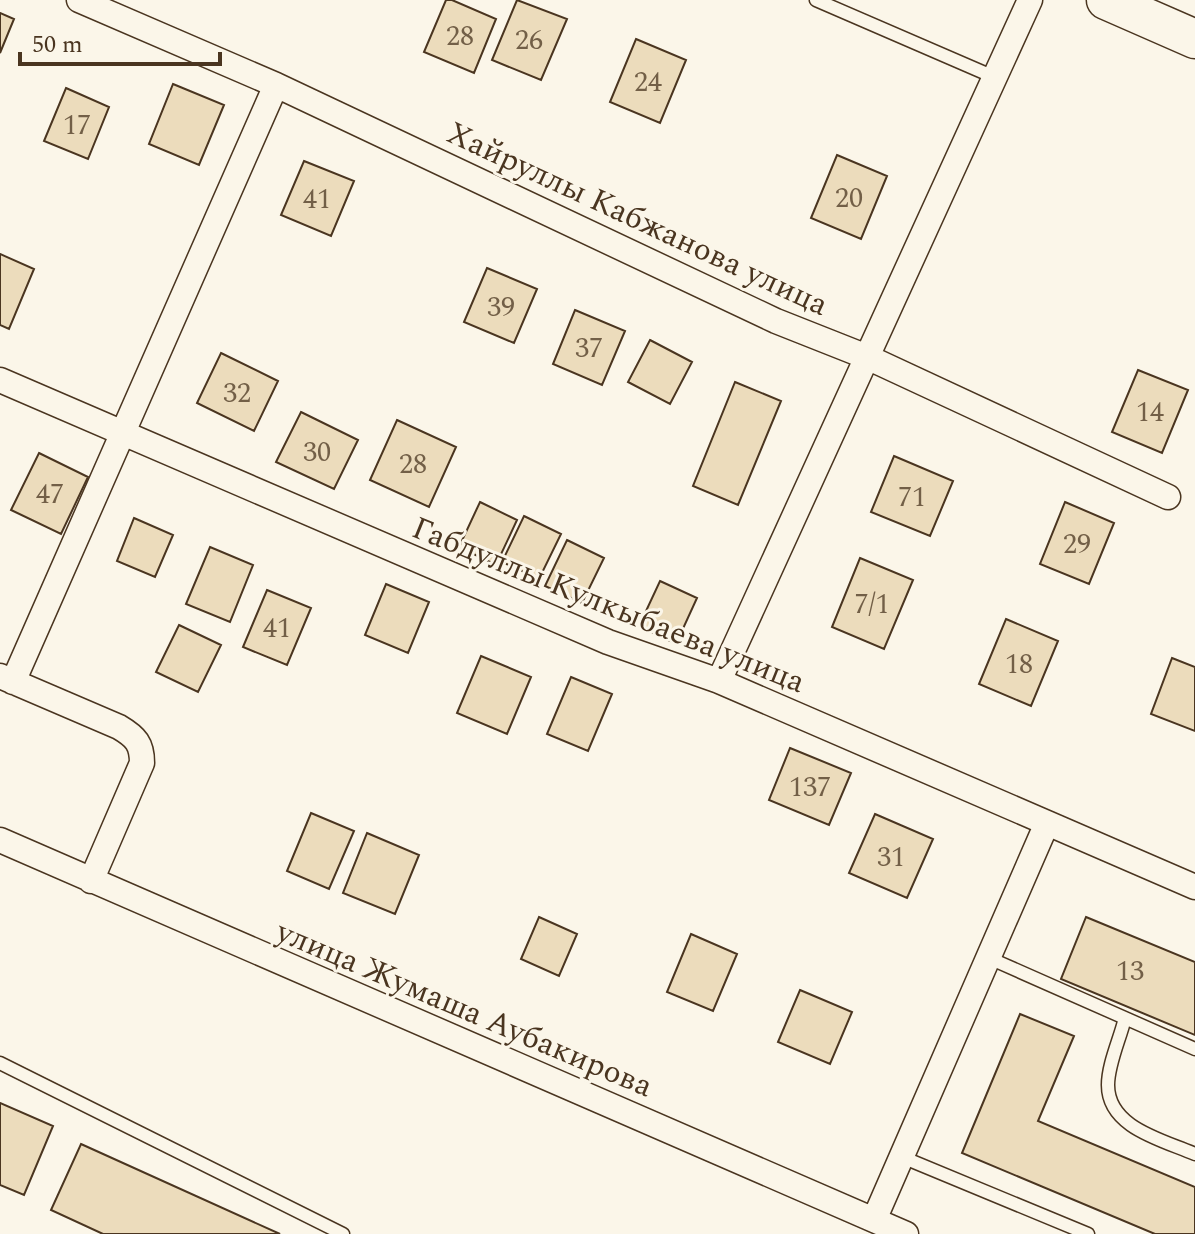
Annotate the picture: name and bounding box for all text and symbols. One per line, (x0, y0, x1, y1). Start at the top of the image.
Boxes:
house number: 28 (446, 15, 474, 58)
scale bar (20, 16, 220, 66)
house number: 26 (515, 19, 543, 62)
text: 50 m (32, 27, 83, 63)
house number: 24 (634, 61, 662, 104)
house number: 17 (63, 104, 91, 147)
street label: Хайруллы Кабжанова улица (438, 109, 837, 330)
house number: 20 (835, 177, 863, 220)
house number: 41 (303, 178, 331, 221)
house number: 39 (487, 286, 515, 329)
house number: 37 (575, 327, 603, 370)
house number: 32 (223, 372, 251, 415)
house number: 14 (1136, 391, 1164, 434)
house number: 30 (303, 431, 331, 474)
house number: 28 (399, 443, 427, 486)
house number: 47 (36, 473, 64, 516)
house number: 71 (898, 476, 926, 519)
street label: Габдуллы Кулкыбаева улица (404, 504, 813, 707)
house number: 29 (1063, 523, 1091, 566)
house number: 7/1 (854, 583, 890, 626)
house number: 41 (263, 607, 291, 650)
house number: 18 (1005, 643, 1033, 686)
house number: 137 (789, 766, 831, 809)
house number: 31 (877, 836, 905, 879)
street label: улица Жумаша Аубакирова (268, 907, 661, 1111)
house number: 13 (1116, 950, 1144, 993)

